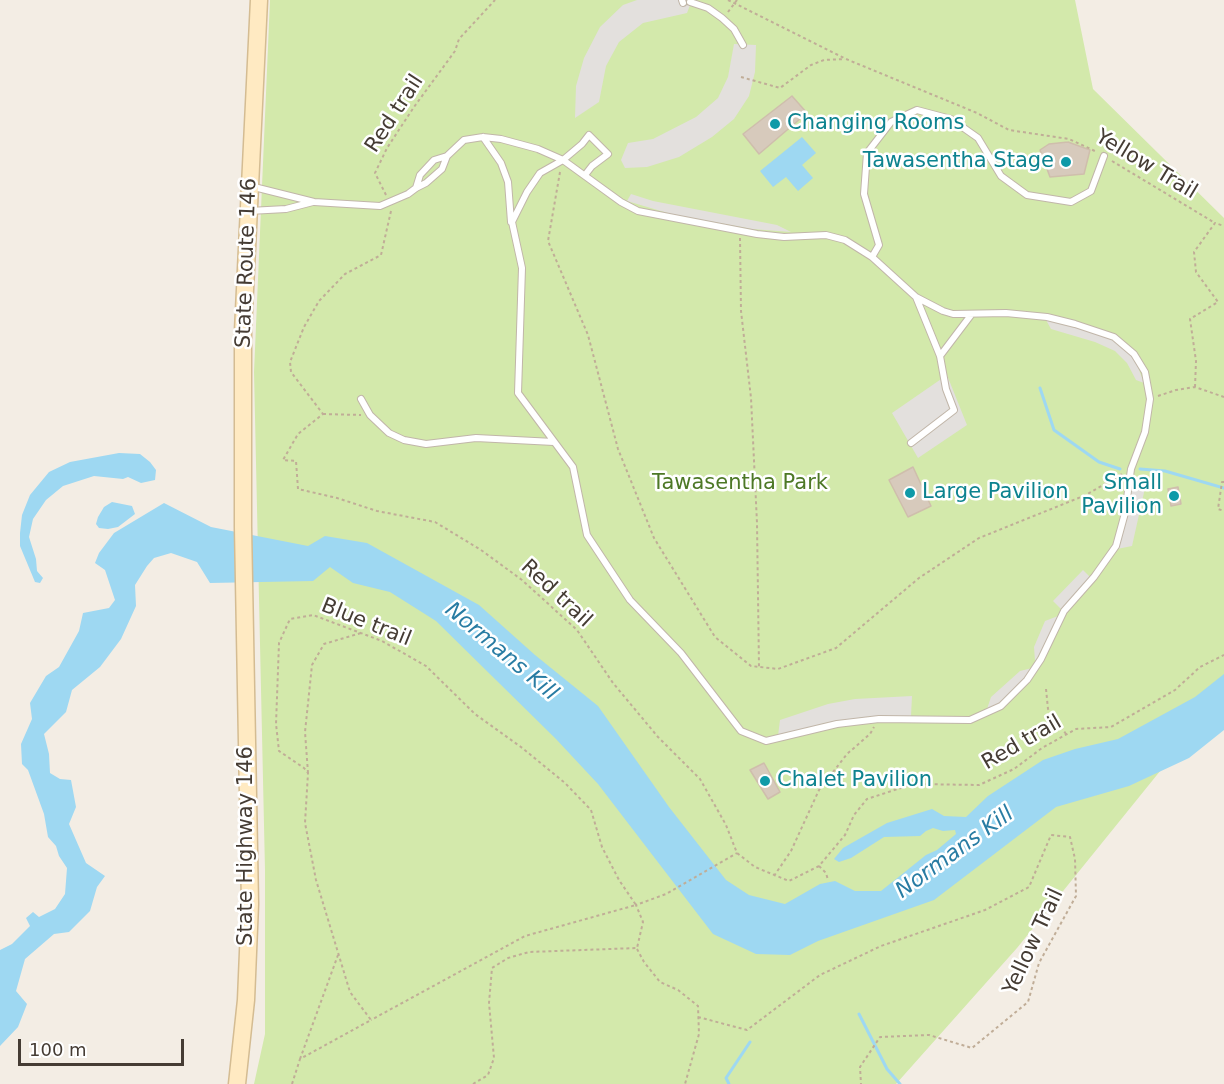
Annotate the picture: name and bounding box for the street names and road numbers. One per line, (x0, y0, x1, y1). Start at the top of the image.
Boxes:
street label: Red trail (360, 70, 430, 158)
street label: Yellow Trail (1091, 125, 1201, 205)
street label: State Route 146 (231, 178, 263, 348)
street label: Red trail (515, 555, 597, 633)
street label: Blue trail (317, 594, 415, 652)
street label: Red trail (978, 710, 1066, 776)
street label: State Highway 146 (234, 746, 260, 946)
street label: Yellow Trail (998, 885, 1070, 999)

